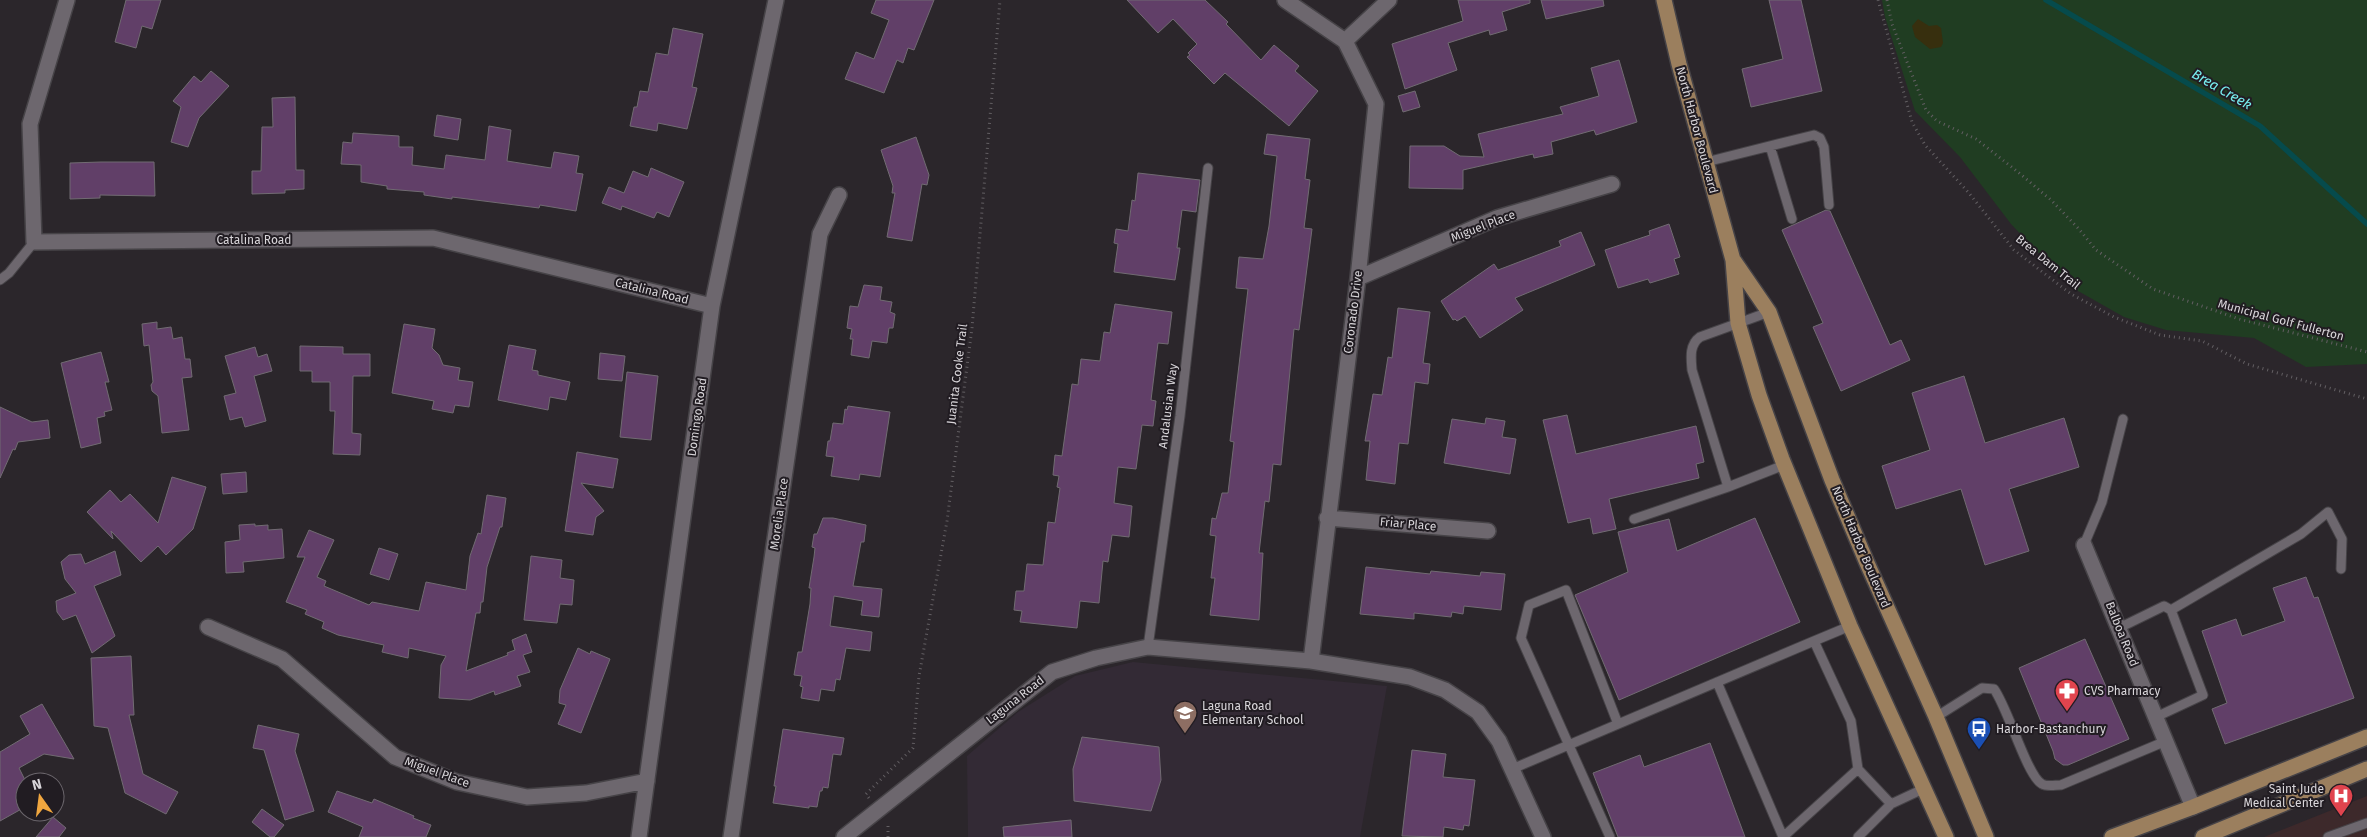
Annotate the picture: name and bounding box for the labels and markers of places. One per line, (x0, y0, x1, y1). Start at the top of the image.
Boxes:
pharmacy icon: CVS Pharmacy (2054, 678, 2080, 712)
place label: CVS Pharmacy (2084, 684, 2160, 698)
place label: Laguna Road Elementary School (1202, 699, 1304, 727)
school or university icon: Laguna Road Elementary School (1172, 700, 1198, 734)
bus stop icon: Harbor-Bastanchury (1966, 716, 1992, 750)
place label: Harbor-Bastanchury (1996, 722, 2106, 736)
place label: Saint Jude Medical Center (2243, 782, 2324, 810)
hospital icon: Saint Jude Medical Center (2328, 783, 2354, 817)

